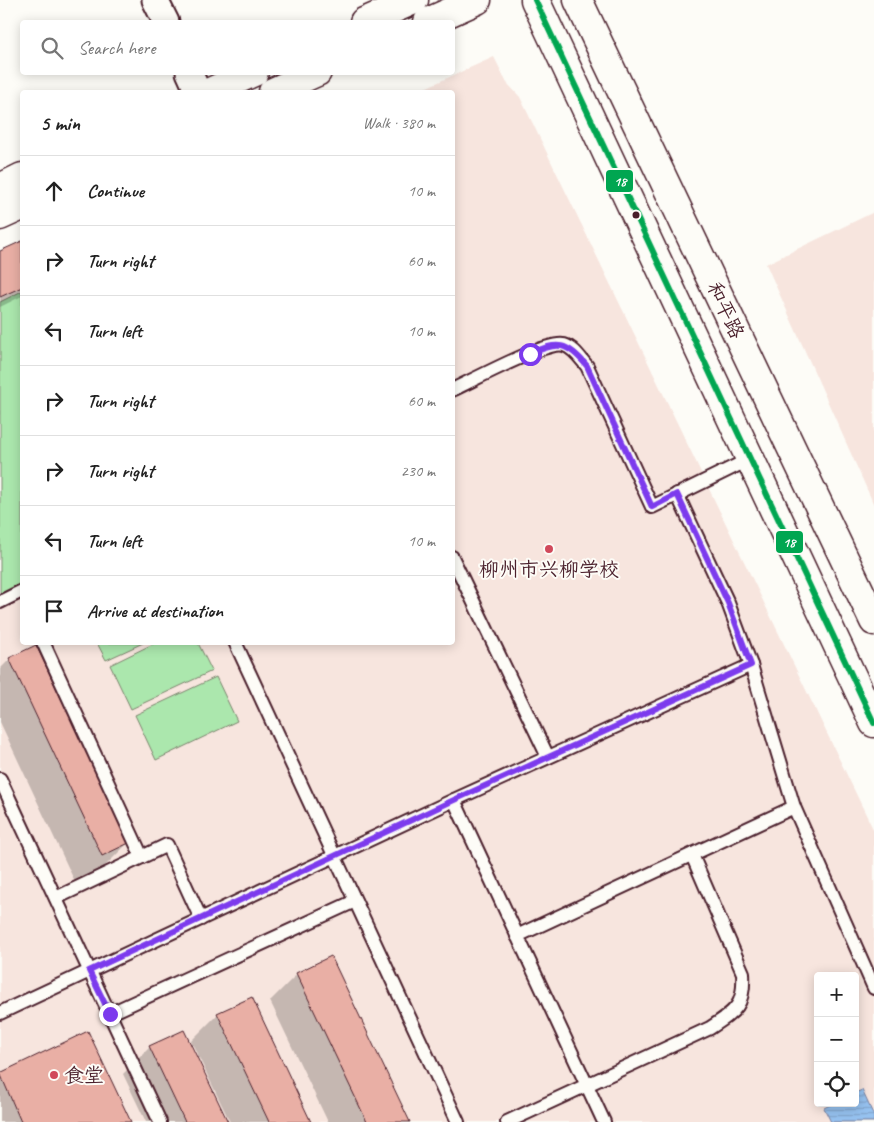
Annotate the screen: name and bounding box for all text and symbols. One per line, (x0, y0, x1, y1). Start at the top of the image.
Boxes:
search box (20, 20, 455, 75)
icon: search (38, 34, 66, 62)
text: Search here (78, 36, 155, 60)
text: 5 min (40, 110, 80, 136)
text: Walk · 380 m (363, 113, 435, 133)
line badge: 18 (605, 169, 634, 193)
text: 18 (614, 173, 628, 190)
icon: ahead (40, 177, 68, 205)
text: Continue (87, 179, 144, 203)
text: 10 m (408, 181, 435, 201)
unlabelled marker (631, 210, 641, 220)
icon: right (40, 247, 68, 275)
text: Turn right (87, 249, 154, 273)
text: 60 m (408, 251, 435, 271)
street label: 和平路 (702, 278, 750, 344)
icon: left (40, 317, 68, 345)
text: Turn left (87, 319, 142, 343)
text: 10 m (408, 321, 435, 341)
route start (519, 343, 542, 366)
icon: right (40, 387, 68, 415)
text: Turn right (87, 389, 154, 413)
text: 60 m (408, 391, 435, 411)
icon: right (40, 457, 68, 485)
text: Turn right (87, 459, 154, 483)
text: 230 m (401, 461, 435, 481)
icon: left (40, 527, 68, 555)
text: Turn left (87, 529, 142, 553)
line badge: 18 (775, 530, 804, 554)
text: 10 m (408, 531, 435, 551)
text: 18 (783, 534, 797, 551)
marker: 柳州市兴柳学校 (543, 543, 555, 555)
place label: 柳州市兴柳学校 (479, 557, 619, 582)
icon: arrive (40, 597, 68, 625)
text: Arrive at destination (87, 599, 223, 623)
map controls (814, 972, 859, 1107)
button: + (814, 972, 859, 1017)
route end (99, 1003, 122, 1026)
button: − (814, 1017, 859, 1062)
button: locate (814, 1062, 859, 1107)
place label: 食堂 (64, 1063, 104, 1088)
marker: 食堂 (48, 1069, 60, 1081)

